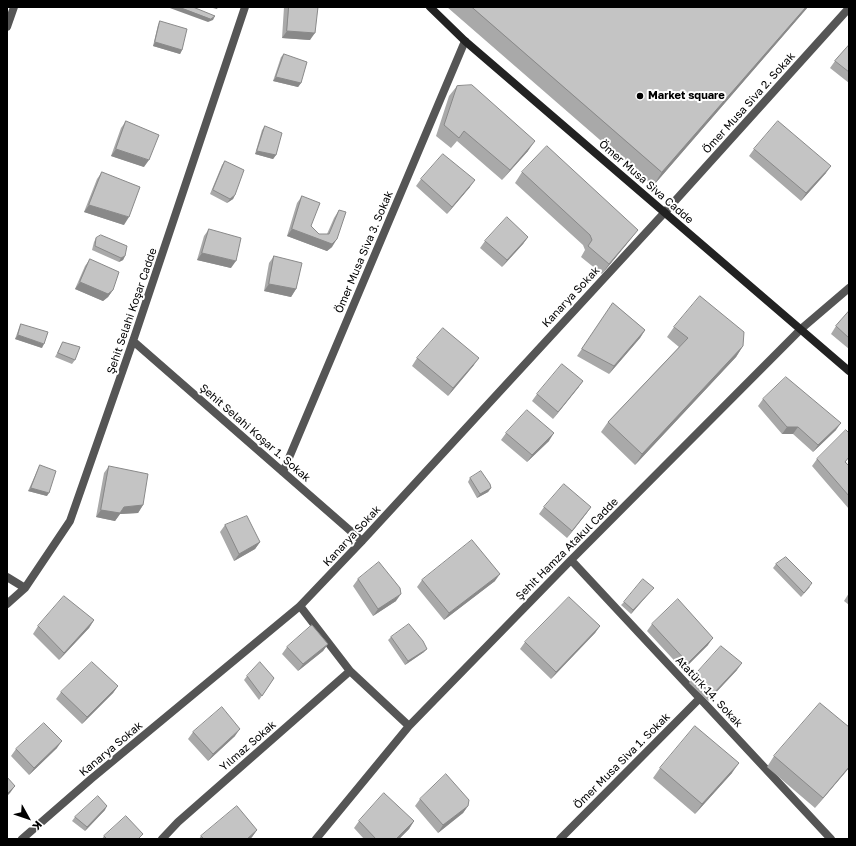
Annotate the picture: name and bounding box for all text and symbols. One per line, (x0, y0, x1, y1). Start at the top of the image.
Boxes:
street label: Ömer Musa Siva 2. Sokak (700, 50, 798, 156)
place label: Market square (648, 89, 725, 103)
marker: Market square (635, 91, 645, 101)
street label: Ömer Musa Siva Cadde (596, 137, 696, 227)
street label: Ömer Musa Siva 3. Sokak (332, 189, 396, 315)
street label: Şehit Selahi Koşar Cadde (104, 246, 160, 376)
street label: Kanarya Sokak (539, 264, 603, 330)
street label: Şehit Selahi Koşar 1. Sokak (197, 381, 313, 485)
street label: Şehit Hamza Atakul Cadde (513, 495, 621, 603)
street label: Kanarya Sokak (320, 503, 384, 569)
street label: Atatürk 14. Sokak (673, 654, 745, 730)
street label: Ömer Musa Siva 1. Sokak (571, 710, 673, 812)
street label: Yılmaz Sokak (217, 718, 279, 774)
street label: Kanarya Sokak (77, 719, 145, 779)
north arrow (8, 798, 48, 838)
text: K (30, 819, 45, 833)

